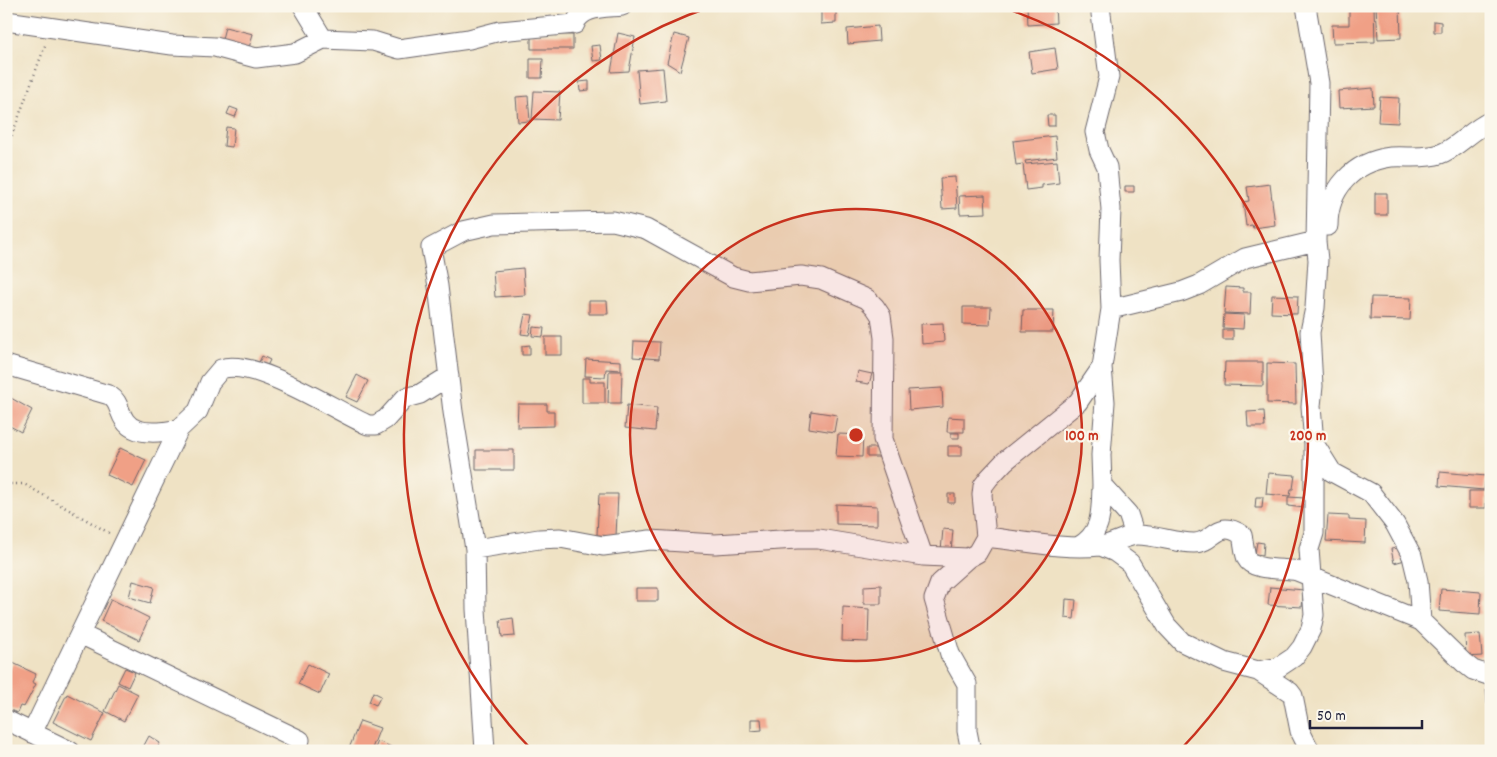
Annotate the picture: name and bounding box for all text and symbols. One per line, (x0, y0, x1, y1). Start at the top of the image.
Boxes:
centre of rings (847, 426, 865, 444)
text: 100 m (1065, 426, 1099, 448)
text: 200 m (1290, 426, 1326, 448)
scale bar (1310, 697, 1422, 729)
text: 50 m (1317, 706, 1346, 728)

